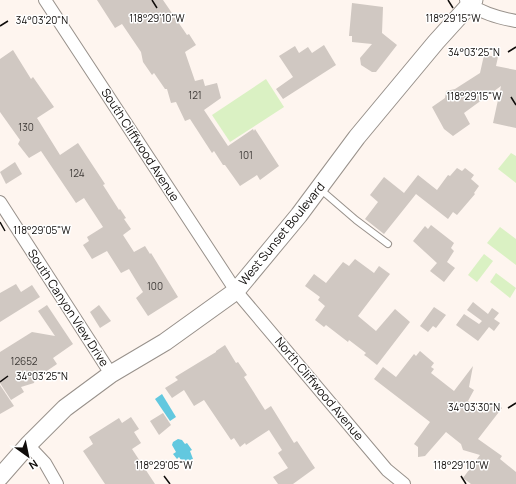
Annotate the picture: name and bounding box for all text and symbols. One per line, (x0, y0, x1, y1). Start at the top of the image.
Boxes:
text: 118°29'10"W (129, 11, 185, 25)
text: 118°29'15"W (425, 11, 481, 25)
text: 34°03'20"N (16, 13, 68, 27)
text: 34°03'25"N (448, 45, 500, 59)
street label: South Cliffwood Avenue (97, 85, 183, 205)
house number: 121 (188, 88, 202, 102)
text: 118°29'15"W (446, 89, 502, 103)
house number: 130 (18, 120, 34, 134)
house number: 101 (239, 148, 253, 162)
house number: 124 (69, 166, 85, 180)
street label: West Sunset Boulevard (235, 179, 329, 289)
text: 118°29'05"W (13, 223, 71, 237)
street label: South Canyon View Drive (24, 246, 113, 370)
house number: 100 (147, 279, 163, 293)
street label: North Cliffwood Avenue (271, 333, 368, 444)
house number: 12652 (11, 354, 38, 368)
text: 34°03'25"N (16, 369, 68, 383)
text: 34°03'30"N (448, 400, 500, 414)
north arrow (8, 436, 48, 476)
text: N (26, 456, 41, 473)
text: 118°29'05"W (135, 458, 193, 472)
text: 118°29'10"W (433, 458, 489, 472)

